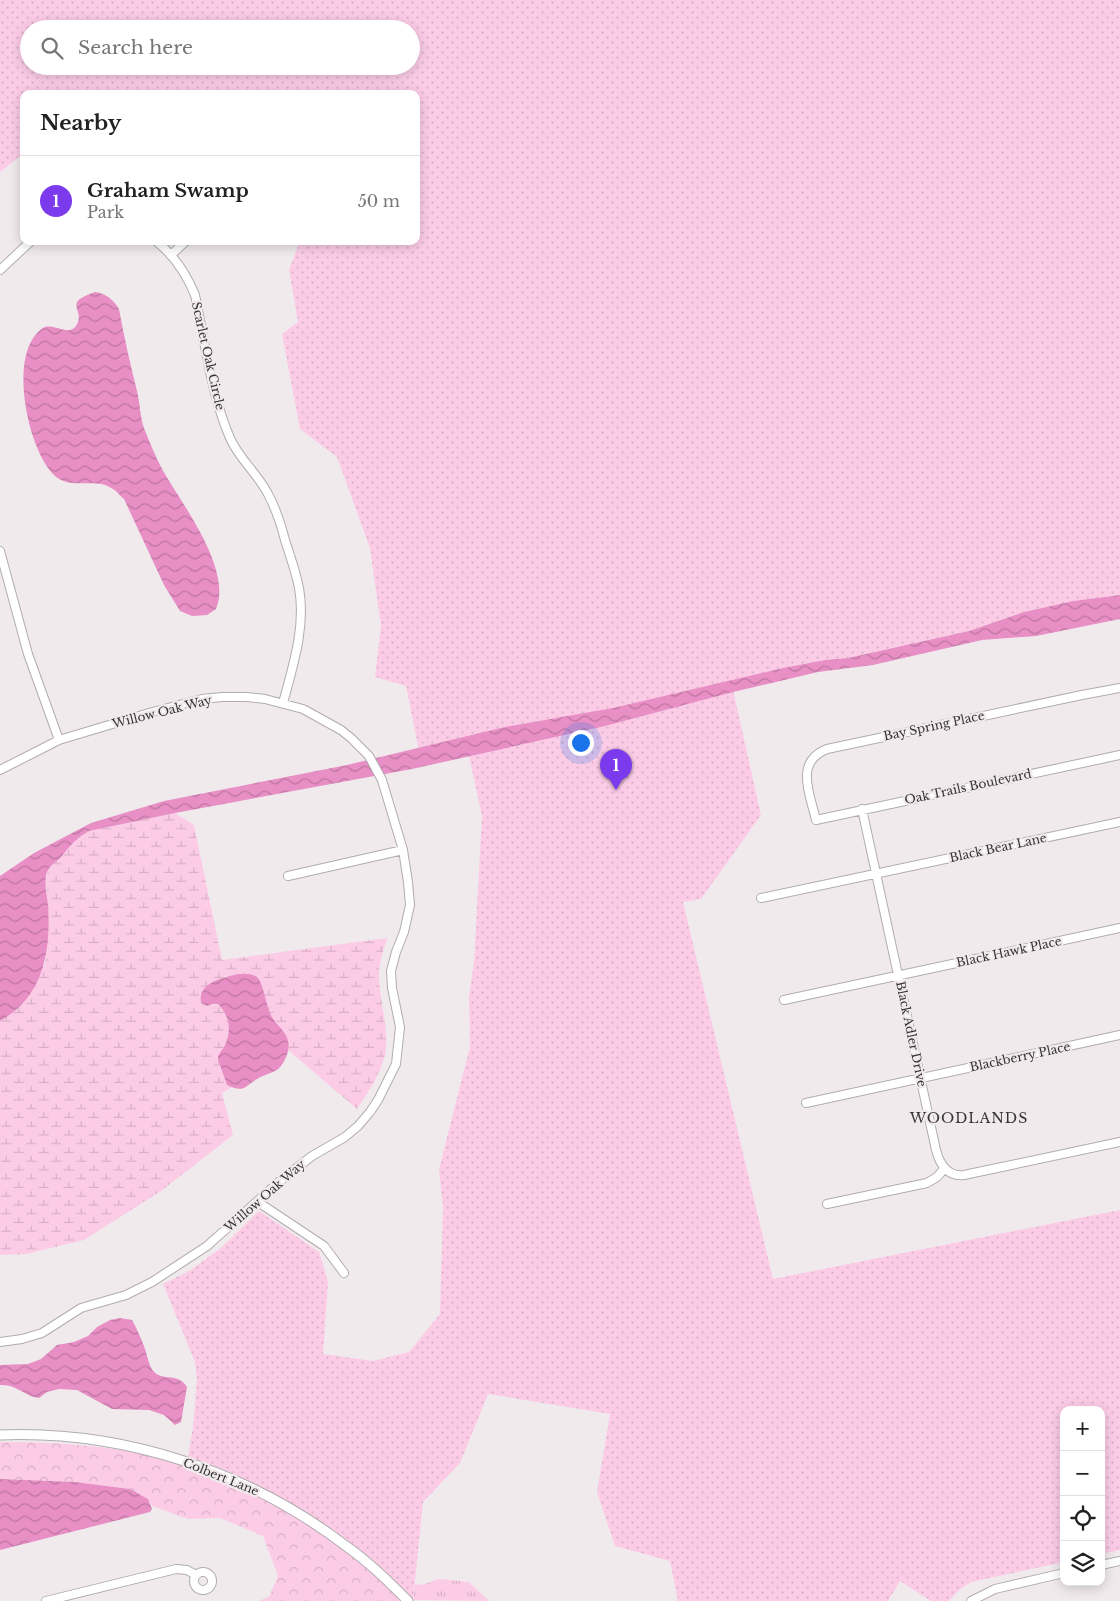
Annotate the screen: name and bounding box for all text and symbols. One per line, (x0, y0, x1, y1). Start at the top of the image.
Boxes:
search box (20, 20, 420, 75)
icon: search (38, 34, 66, 62)
text: Search here (78, 36, 193, 59)
text: Nearby (40, 110, 121, 136)
text: Graham Swamp (87, 179, 249, 202)
text: 1 (53, 191, 59, 211)
text: 50 m (358, 191, 400, 211)
text: Park (87, 202, 124, 222)
street label: Scarlet Oak Circle (189, 300, 228, 411)
street label: Willow Oak Way (110, 692, 214, 731)
street label: Bay Spring Place (882, 707, 986, 744)
your location (568, 730, 594, 756)
pin: 1 (600, 749, 632, 790)
street label: Oak Trails Boulevard (903, 766, 1033, 807)
street label: Black Bear Lane (948, 830, 1048, 865)
street label: Black Hawk Place (955, 933, 1063, 970)
street label: Black Adler Drive (893, 980, 930, 1088)
street label: Blackberry Place (968, 1038, 1072, 1075)
district label: WOODLANDS (909, 1109, 1028, 1127)
street label: Willow Oak Way (220, 1156, 308, 1235)
map controls (1060, 1406, 1105, 1586)
button: + (1060, 1406, 1105, 1451)
button: − (1060, 1451, 1105, 1496)
street label: Colbert Lane (181, 1455, 261, 1499)
button: locate (1060, 1496, 1105, 1541)
button: layers (1060, 1541, 1105, 1586)

